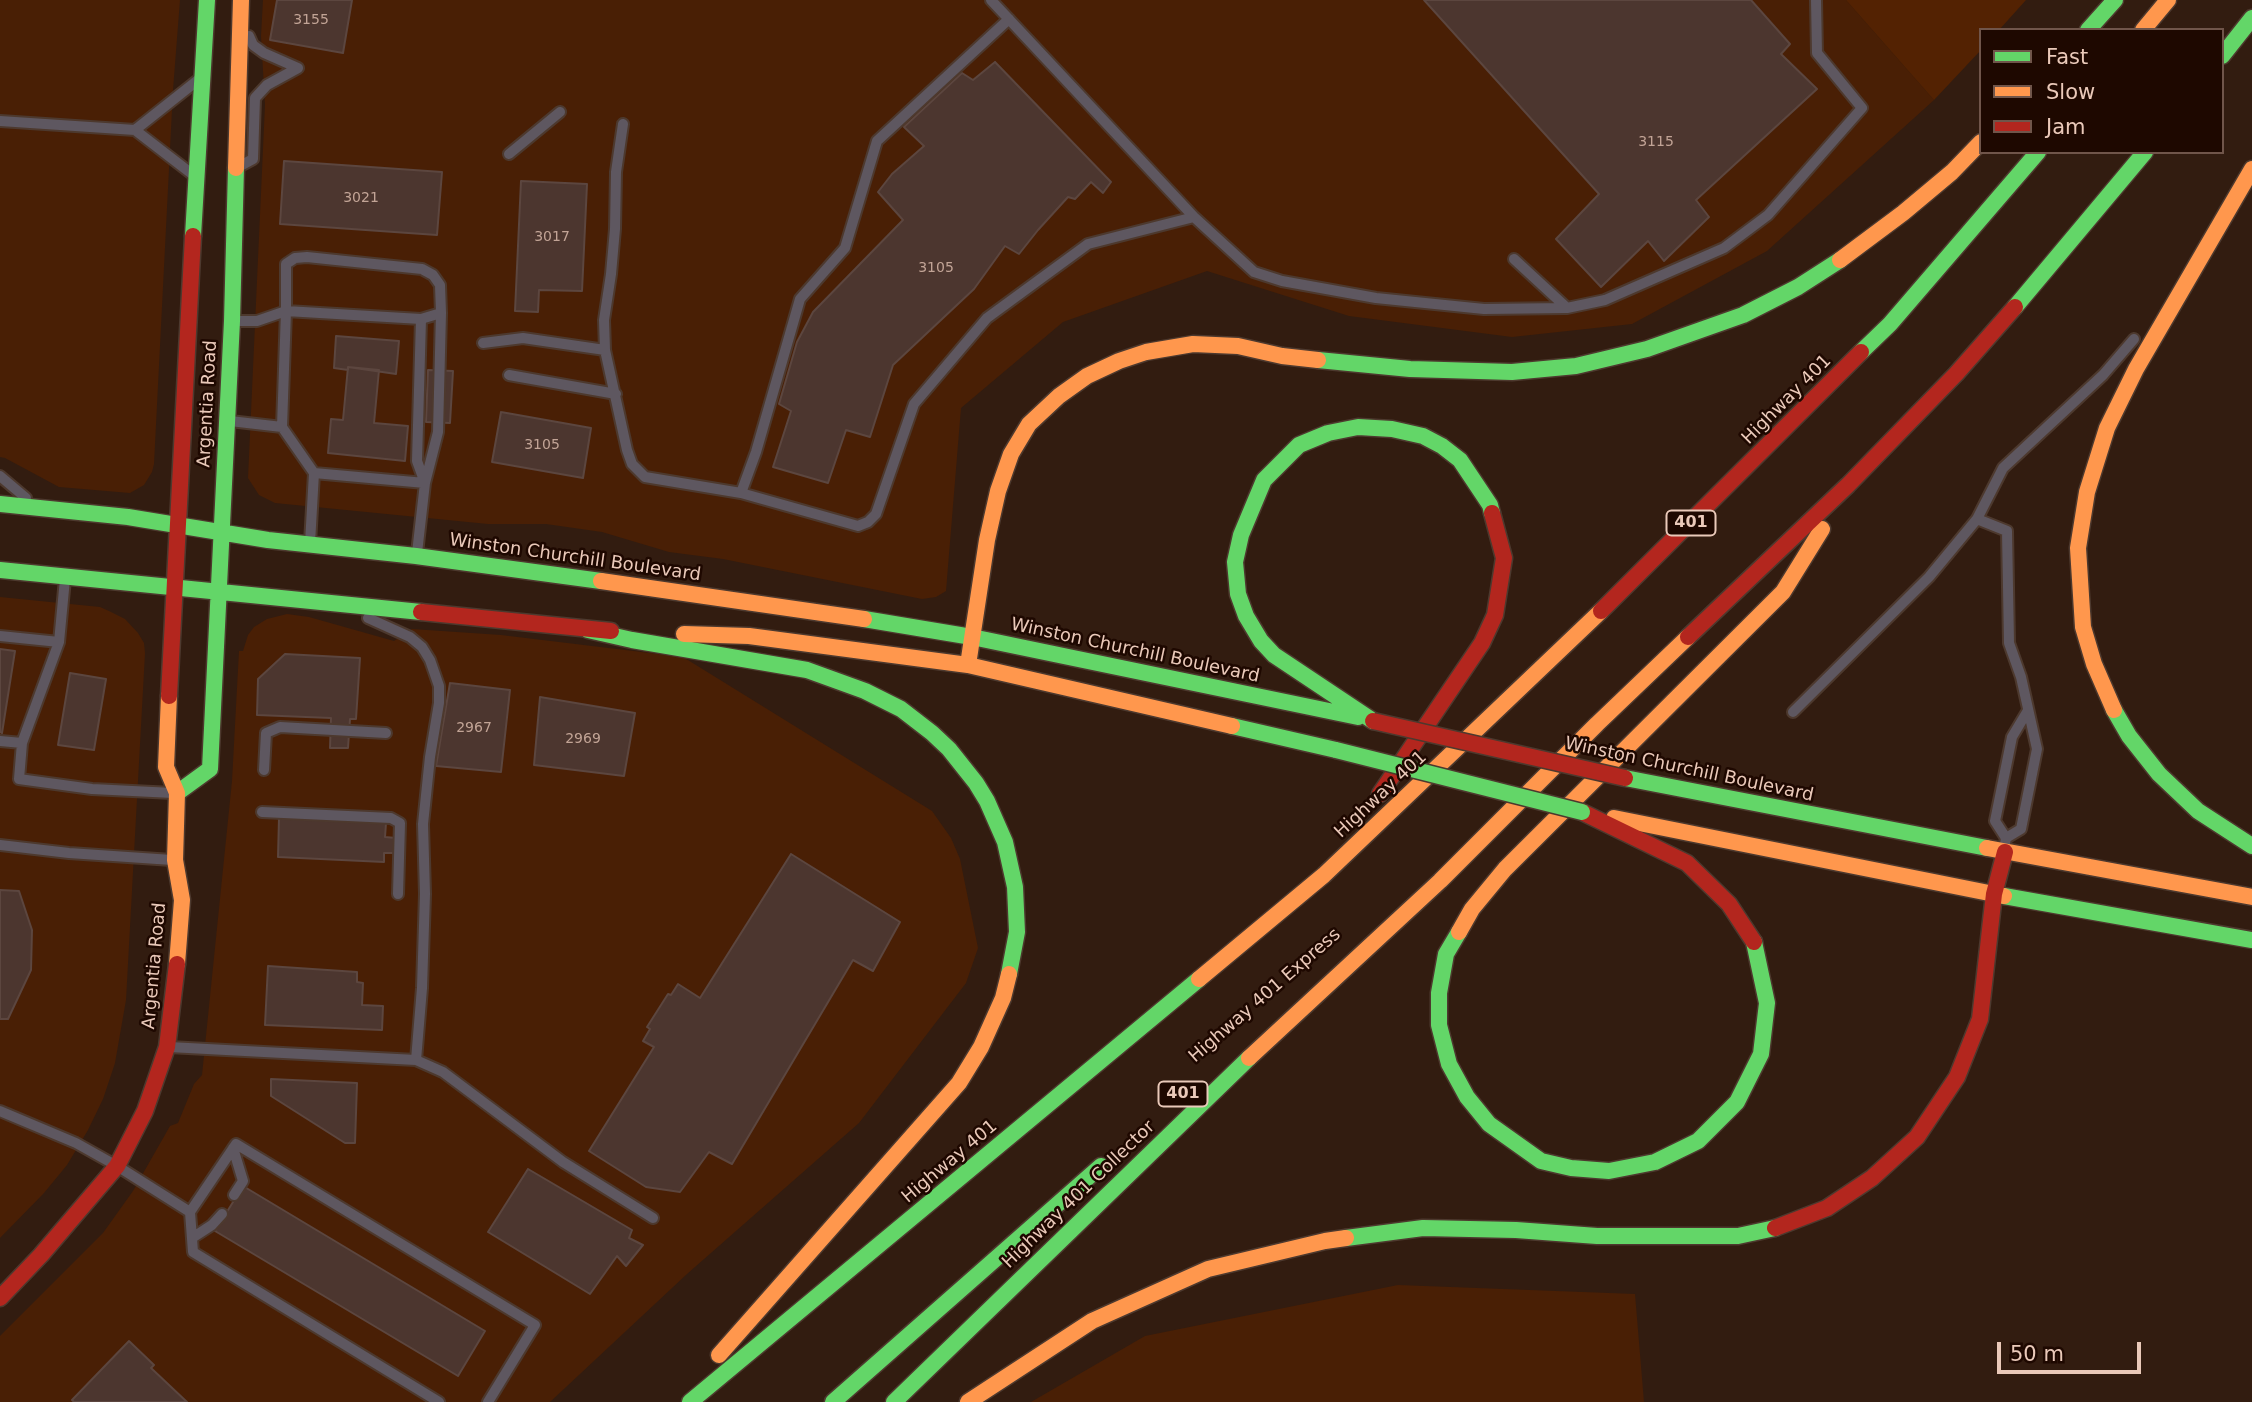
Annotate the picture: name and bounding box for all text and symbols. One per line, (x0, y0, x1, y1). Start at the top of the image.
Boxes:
house number: 3155 (293, 12, 329, 28)
legend (1979, 28, 2224, 154)
text: Fast (2046, 45, 2088, 69)
text: Slow (2046, 80, 2095, 104)
text: Jam (2046, 115, 2086, 139)
house number: 3115 (1638, 134, 1674, 150)
house number: 3021 (343, 190, 379, 206)
house number: 3017 (534, 229, 570, 245)
house number: 3105 (918, 260, 954, 276)
street label: Argentia Road (194, 340, 222, 468)
street label: Highway 401 (1738, 351, 1836, 449)
house number: 3105 (524, 437, 560, 453)
road number: 401 (1666, 510, 1716, 536)
street label: Winston Churchill Boulevard (448, 530, 702, 586)
street label: Winston Churchill Boulevard (1009, 614, 1261, 688)
house number: 2967 (456, 720, 492, 736)
house number: 2969 (565, 731, 601, 747)
street label: Winston Churchill Boulevard (1563, 733, 1815, 807)
street label: Highway 401 (1331, 747, 1431, 843)
street label: Argentia Road (139, 902, 171, 1030)
street label: Highway 401 Express (1185, 924, 1345, 1068)
road number: 401 (1158, 1082, 1208, 1106)
street label: Highway 401 (898, 1116, 1002, 1208)
street label: Highway 401 Collector (998, 1117, 1160, 1273)
scale bar (2000, 1328, 2144, 1372)
text: 50 m (2010, 1342, 2064, 1366)

